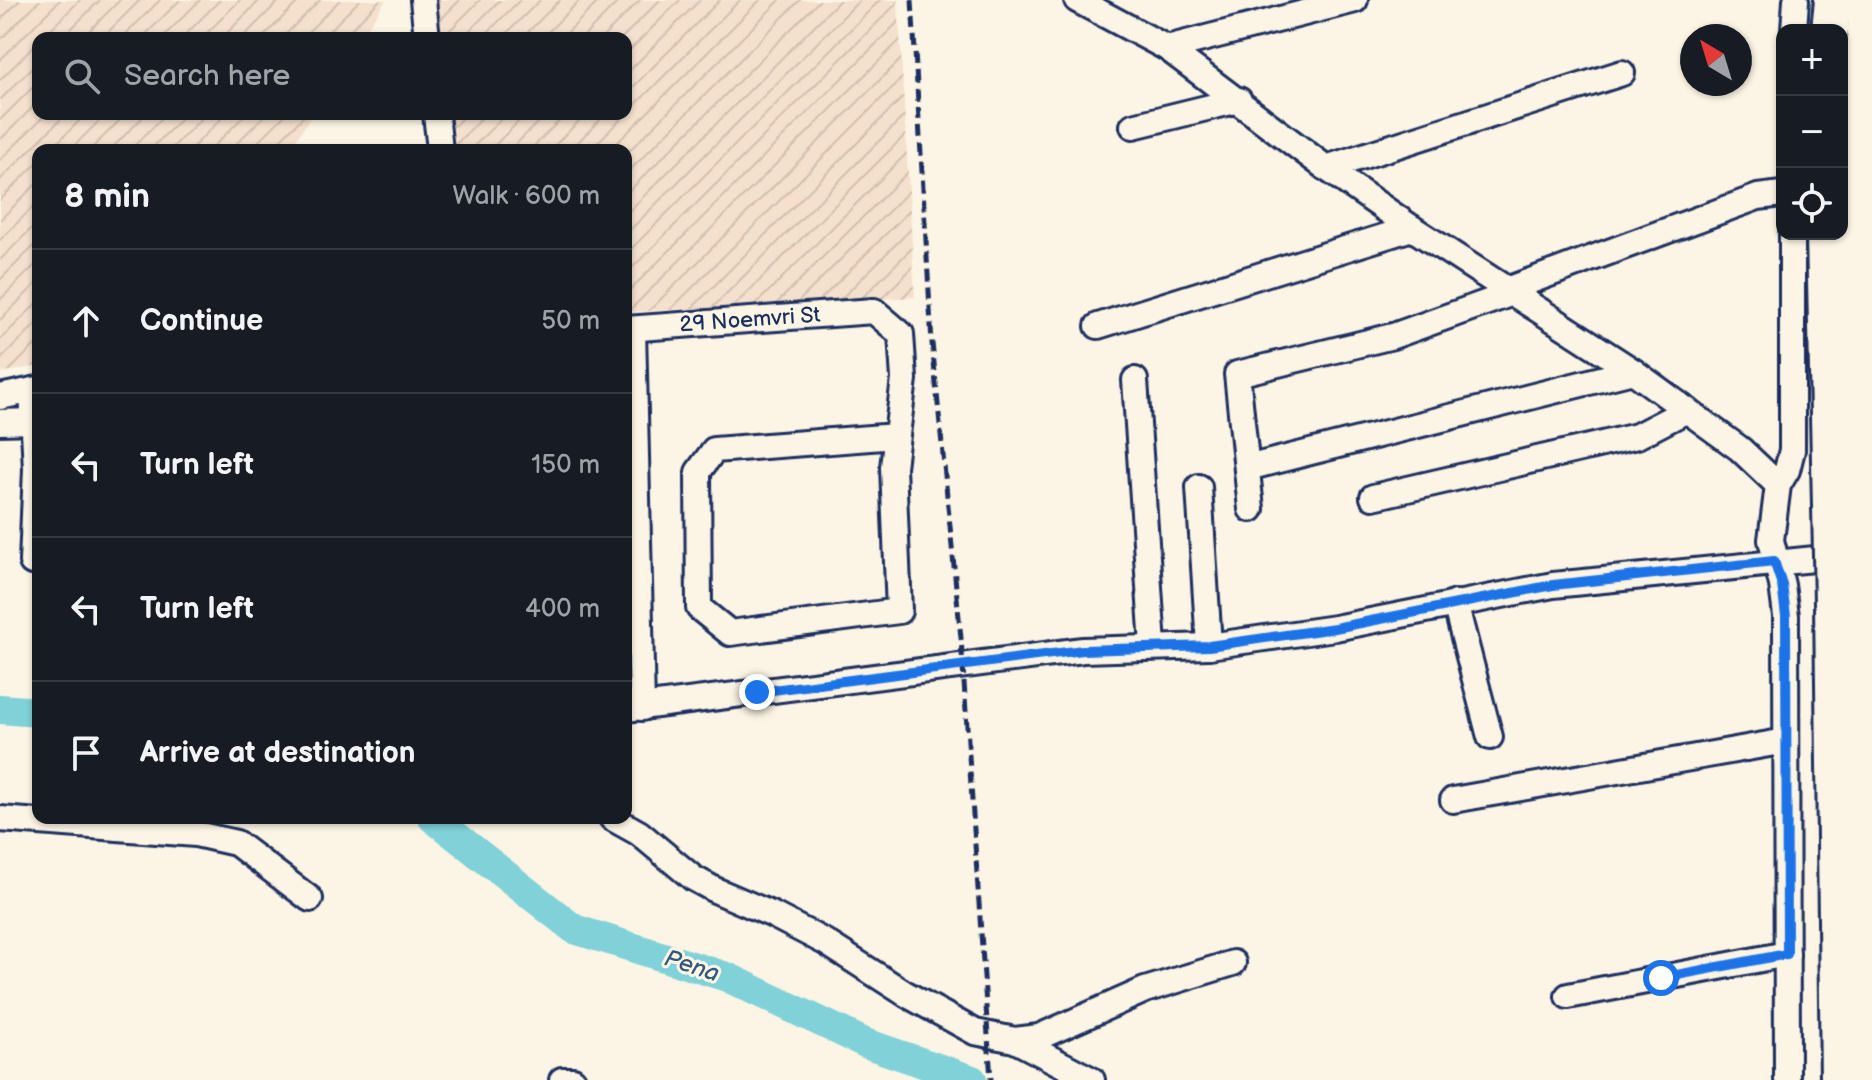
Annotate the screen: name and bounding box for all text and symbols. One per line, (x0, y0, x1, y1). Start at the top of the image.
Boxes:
north arrow (1680, 24, 1752, 96)
map controls (1776, 24, 1848, 240)
button: + (1776, 24, 1848, 96)
search box (32, 32, 632, 120)
icon: search (60, 54, 104, 98)
text: Search here (124, 58, 290, 94)
button: − (1776, 96, 1848, 168)
button: locate (1776, 168, 1848, 240)
text: 8 min (64, 176, 150, 217)
text: Walk · 600 m (453, 181, 600, 212)
icon: ahead (64, 299, 108, 343)
street label: 29 Noemvri St (679, 302, 822, 338)
text: Continue (140, 303, 263, 339)
text: 50 m (541, 306, 600, 337)
icon: left (64, 443, 108, 487)
text: Turn left (140, 447, 254, 483)
text: 150 m (531, 450, 600, 481)
icon: left (64, 587, 108, 631)
text: Turn left (140, 591, 254, 627)
text: 400 m (525, 594, 600, 625)
route end (739, 674, 775, 710)
icon: arrive (64, 731, 108, 775)
text: Arrive at destination (140, 735, 416, 771)
water label: Pena (661, 944, 723, 988)
route start (1643, 960, 1679, 996)

